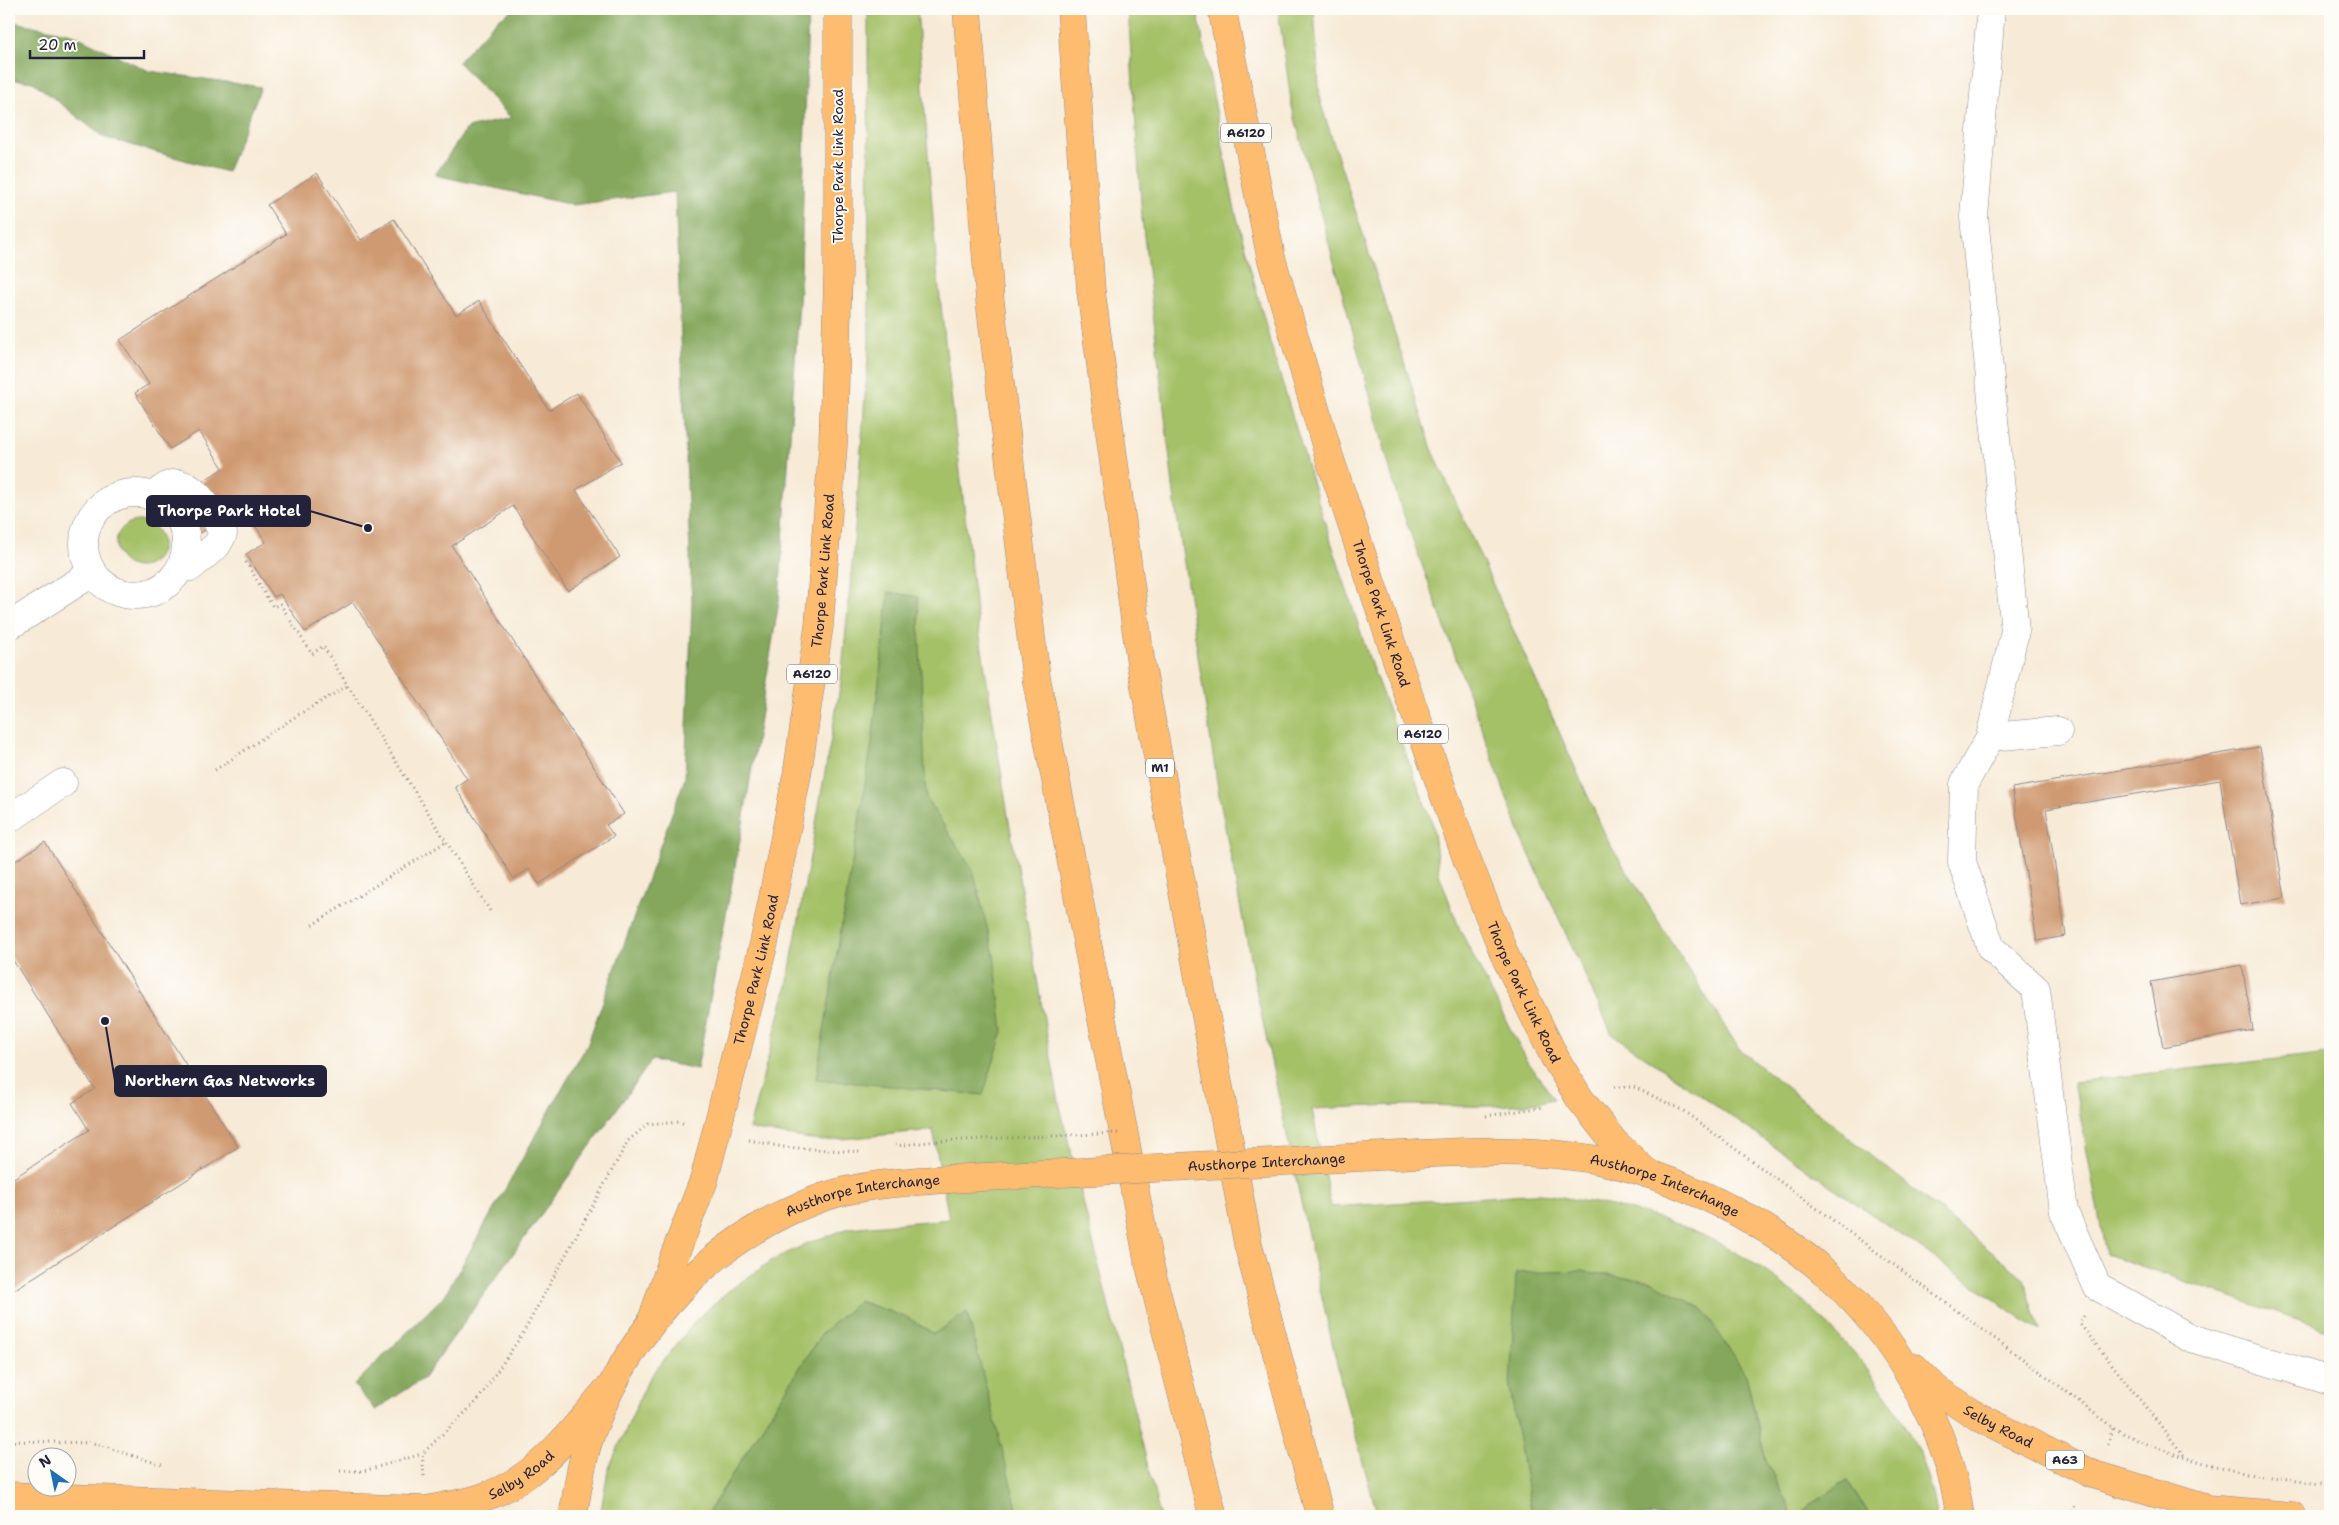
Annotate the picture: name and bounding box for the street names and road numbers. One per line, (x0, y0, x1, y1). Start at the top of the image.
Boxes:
street label: Thorpe Park Link Road (829, 89, 847, 243)
road number: A6120 (1221, 124, 1271, 142)
street label: Thorpe Park Link Road (807, 493, 838, 649)
street label: Thorpe Park Link Road (1349, 537, 1414, 690)
road number: A6120 (787, 664, 837, 684)
road number: A6120 (1398, 724, 1448, 744)
road number: M1 (1146, 758, 1174, 778)
street label: Thorpe Park Link Road (729, 893, 782, 1047)
street label: Thorpe Park Link Road (1483, 919, 1565, 1066)
street label: Austhorpe Interchange (1187, 1149, 1346, 1175)
street label: Austhorpe Interchange (1589, 1150, 1743, 1221)
street label: Austhorpe Interchange (782, 1171, 941, 1221)
street label: Selby Road (1960, 1401, 2036, 1452)
street label: Selby Road (486, 1446, 558, 1504)
road number: A63 (2046, 1450, 2084, 1470)

